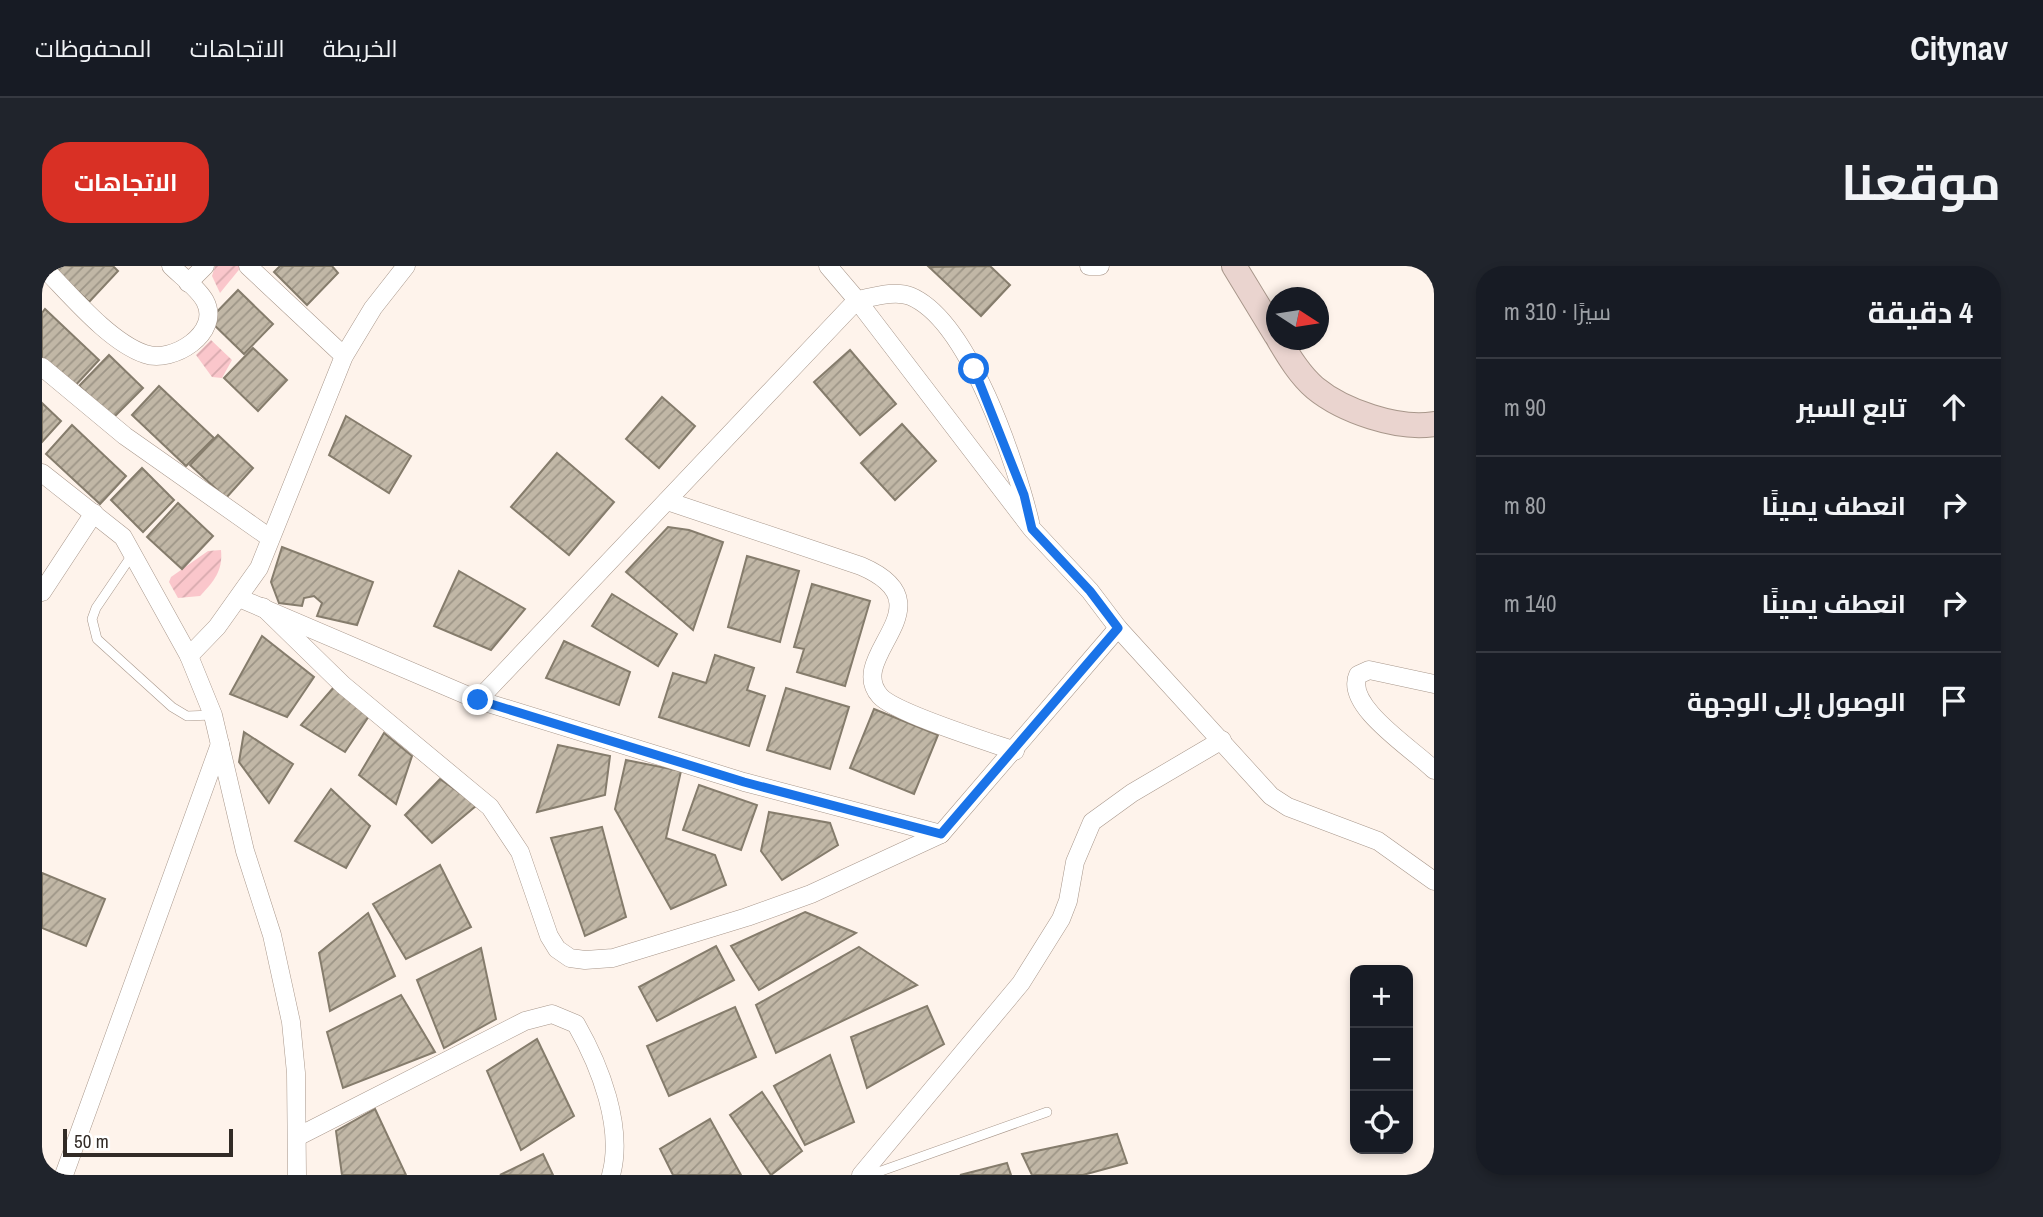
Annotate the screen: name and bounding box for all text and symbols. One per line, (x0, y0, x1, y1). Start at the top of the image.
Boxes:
text: Citynav (1910, 26, 2008, 70)
text: المحفوظات (35, 32, 152, 64)
text: الاتجاهات (190, 32, 285, 64)
text: الخريطة (323, 32, 398, 64)
button: الاتجاهات (42, 142, 209, 223)
text: موقعنا (1841, 149, 2001, 215)
north arrow (1266, 287, 1329, 350)
text: 4 دقيقة (1868, 292, 1973, 332)
text: سيرًا · 310 m (1504, 296, 1611, 327)
route start (958, 353, 989, 384)
icon: ahead (1935, 388, 1973, 426)
text: تابع السير (1797, 390, 1906, 425)
text: 90 m (1504, 392, 1546, 423)
icon: right (1935, 486, 1973, 524)
text: انعطف يمينًا (1761, 488, 1906, 523)
text: 80 m (1504, 490, 1546, 521)
icon: right (1935, 584, 1973, 622)
text: انعطف يمينًا (1761, 586, 1906, 621)
text: 140 m (1504, 588, 1556, 619)
icon: arrive (1935, 682, 1973, 720)
route end (462, 684, 493, 715)
text: الوصول إلى الوجهة (1687, 684, 1906, 719)
map controls (1350, 965, 1413, 1154)
button: + (1350, 965, 1413, 1028)
button: − (1350, 1028, 1413, 1091)
button: locate (1350, 1091, 1413, 1154)
scale bar (63, 1126, 233, 1158)
text: 50 m (74, 1128, 109, 1154)

